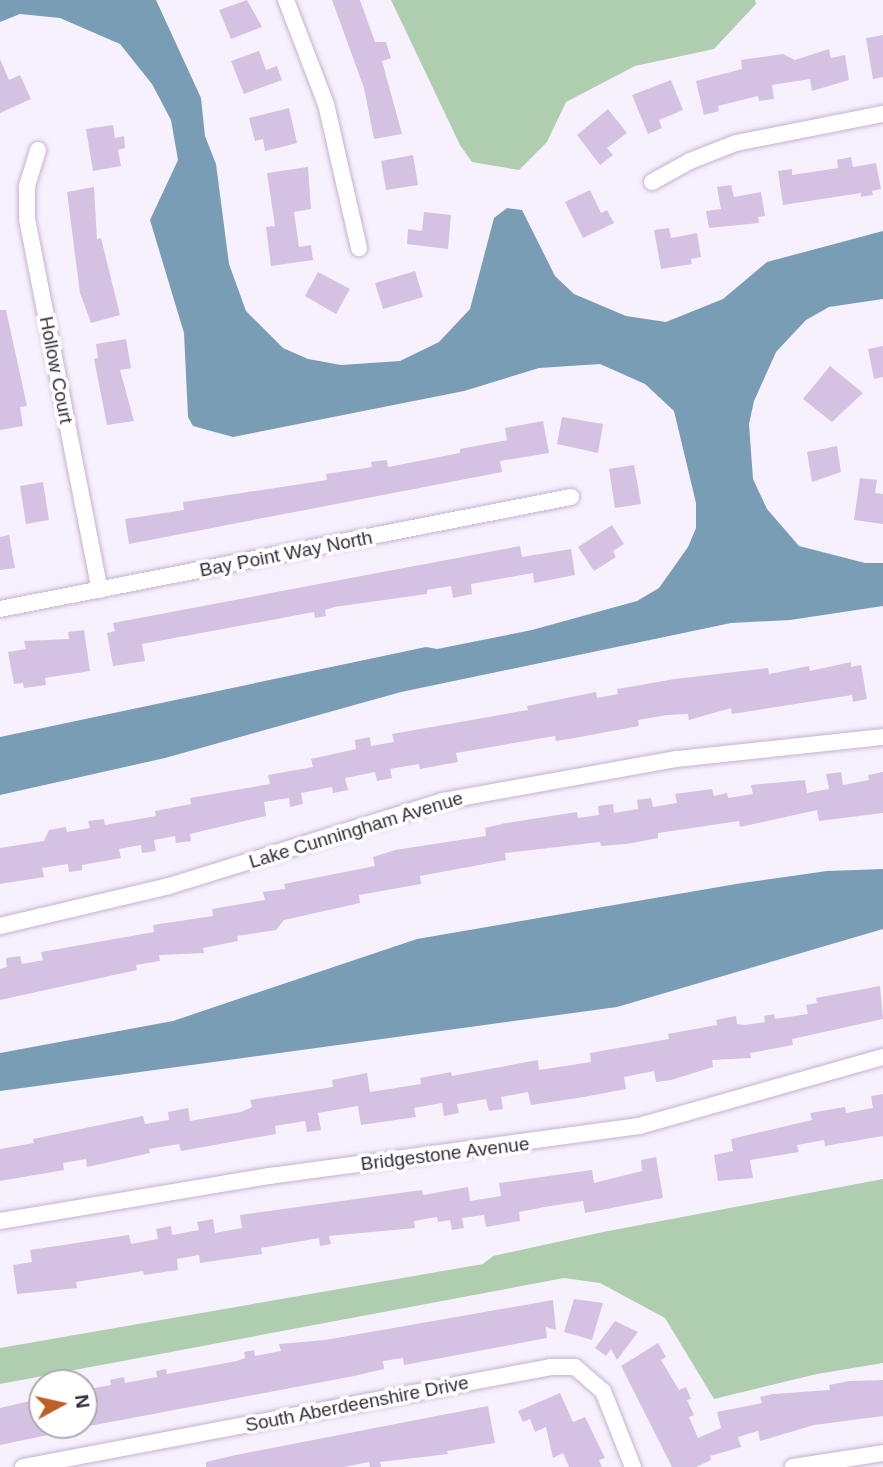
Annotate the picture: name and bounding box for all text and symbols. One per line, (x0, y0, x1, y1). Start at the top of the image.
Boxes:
street label: Hollow Court (34, 314, 78, 426)
street label: Bay Point Way North (198, 526, 374, 582)
street label: Lake Cunningham Avenue (246, 786, 466, 874)
street label: Bridgestone Avenue (359, 1132, 531, 1176)
north arrow (28, 1369, 98, 1439)
street label: South Aberdeenshire Drive (243, 1371, 471, 1437)
text: N (71, 1393, 94, 1410)

